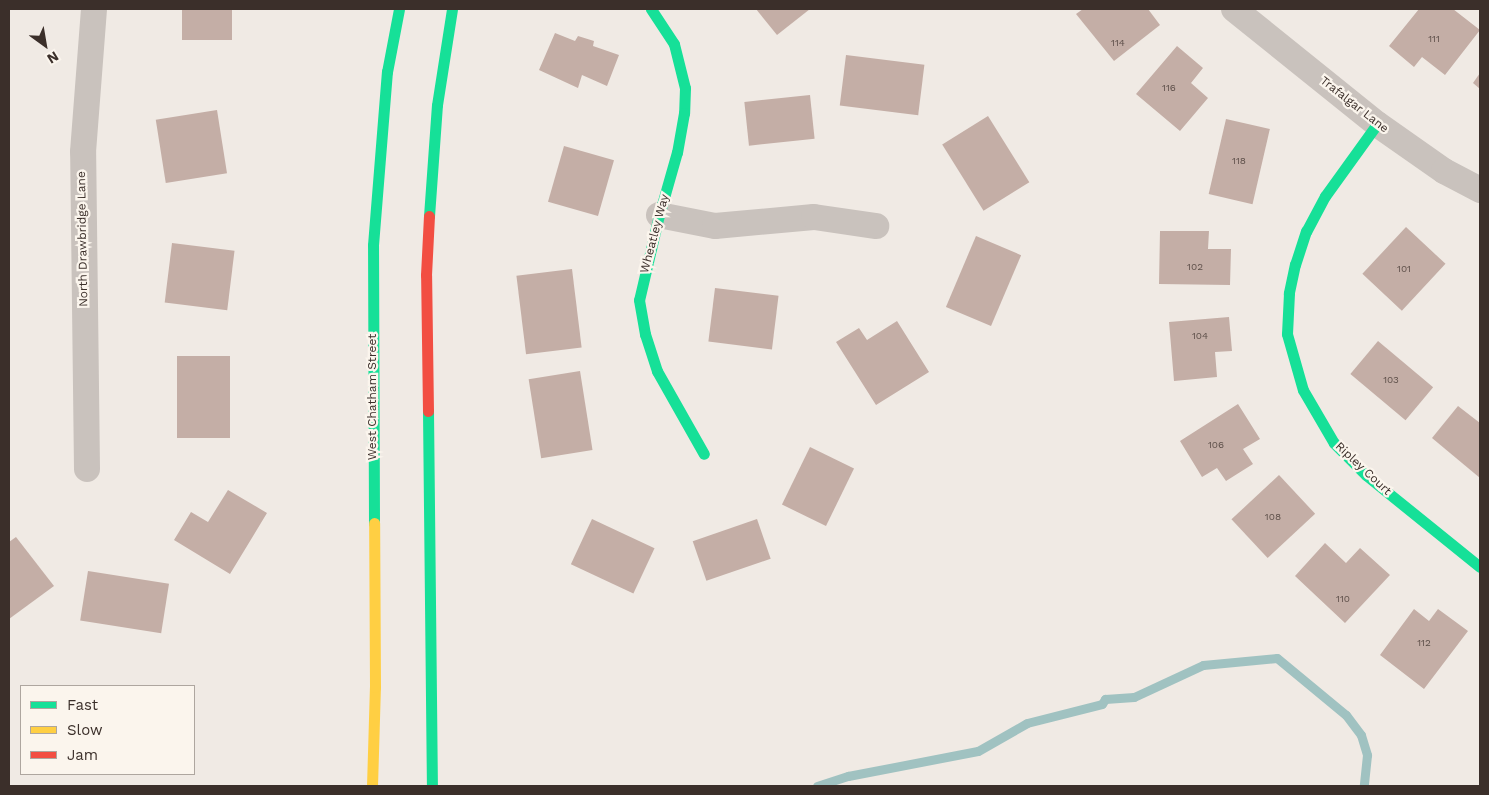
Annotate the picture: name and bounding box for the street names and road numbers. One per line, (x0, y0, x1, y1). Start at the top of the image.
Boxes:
street label: Trafalgar Lane (1317, 74, 1391, 136)
street label: North Drawbridge Lane (75, 171, 91, 307)
street label: Wheatley Way (637, 193, 673, 275)
street label: West Chatham Street (366, 334, 380, 460)
street label: Ripley Court (1332, 439, 1394, 499)

